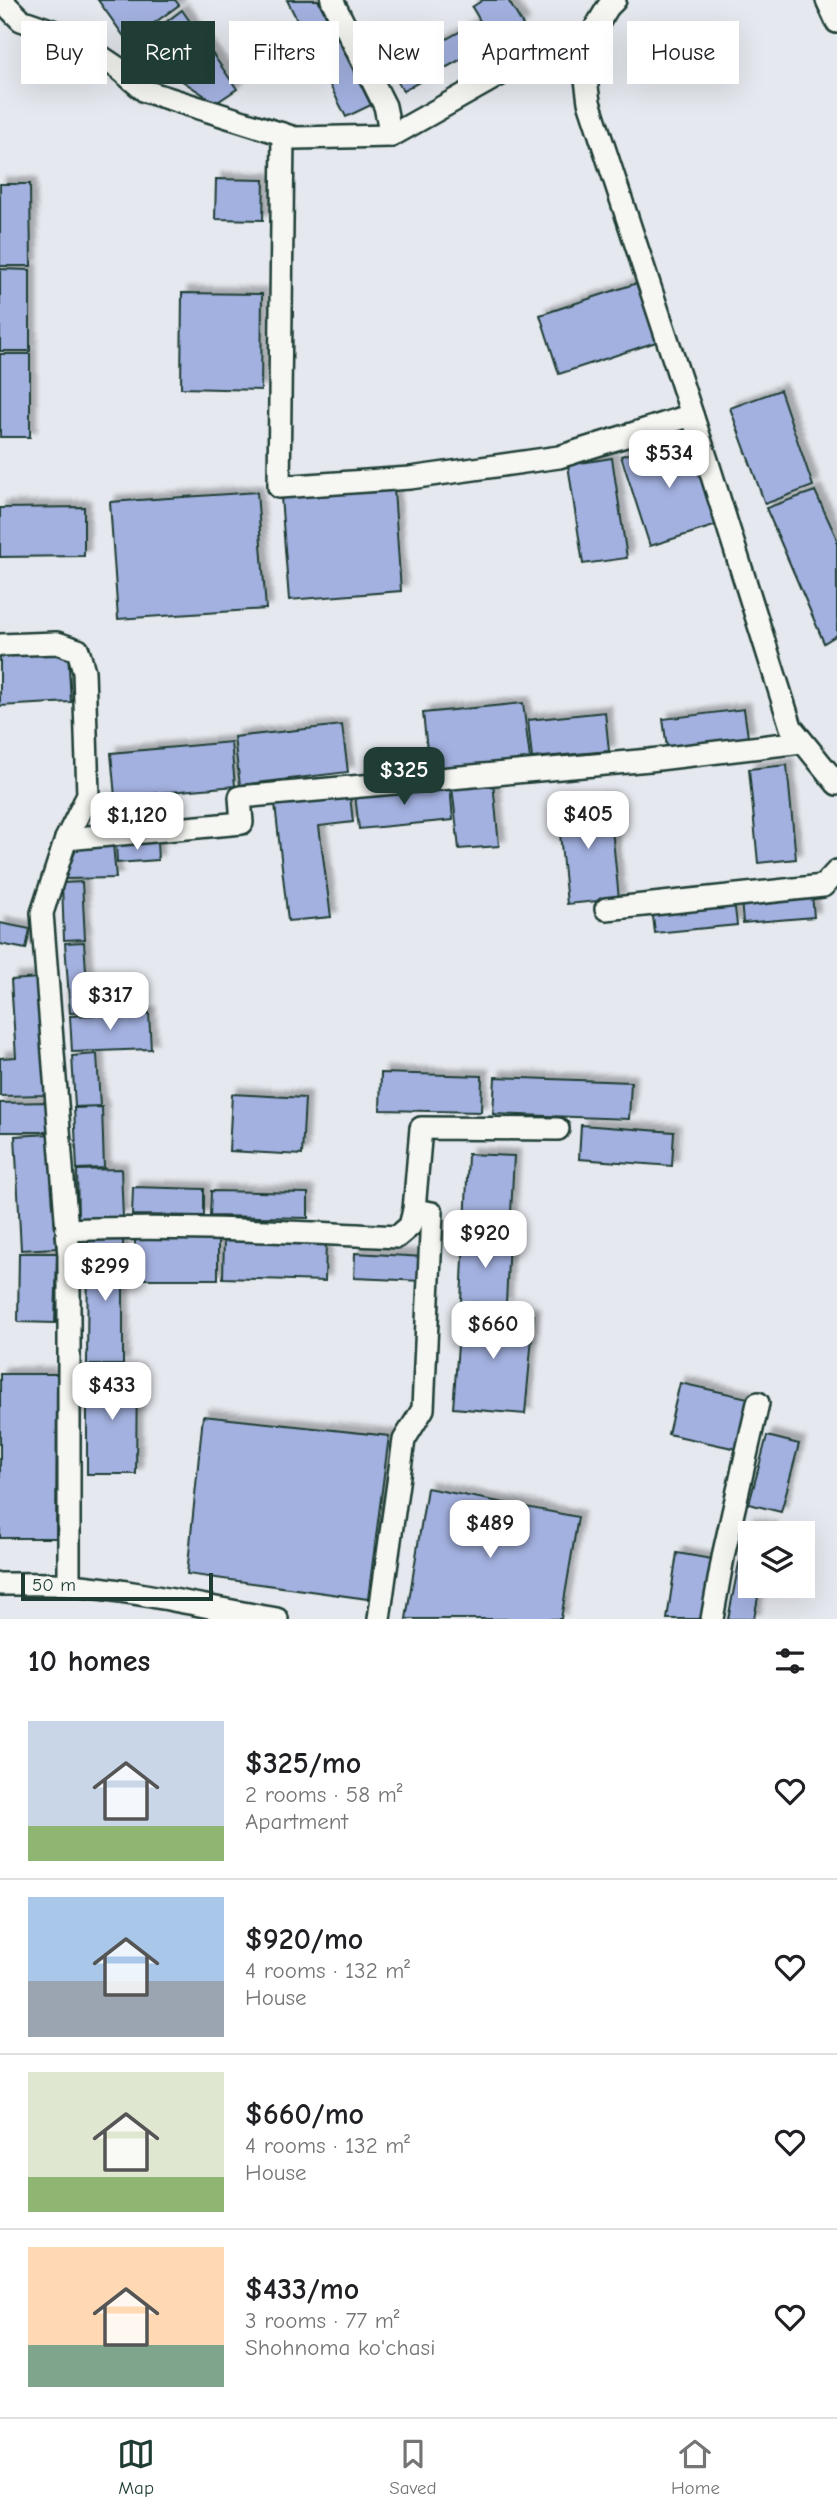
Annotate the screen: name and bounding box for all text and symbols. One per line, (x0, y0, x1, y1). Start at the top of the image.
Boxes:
chip: Buy (21, 21, 107, 84)
chip: Rent (121, 21, 215, 84)
chip: Filters (229, 21, 339, 84)
chip: New (353, 21, 444, 84)
chip: Apartment (458, 21, 613, 84)
chip: House (627, 21, 739, 84)
pin: $534 (628, 430, 710, 490)
text: $534 (645, 439, 693, 466)
pin: $325 (363, 748, 445, 807)
text: $325 (380, 756, 428, 783)
pin: $1,120 (80, 792, 194, 852)
pin: $405 (547, 792, 629, 851)
text: $405 (563, 800, 613, 827)
text: $1,120 (107, 801, 167, 828)
pin: $317 (69, 972, 151, 1032)
text: $317 (88, 981, 132, 1008)
pin: $920 (444, 1210, 526, 1270)
text: $920 (460, 1219, 510, 1246)
pin: $299 (64, 1244, 146, 1303)
text: $299 (80, 1252, 130, 1279)
pin: $660 (452, 1302, 534, 1361)
text: $660 (467, 1310, 519, 1337)
pin: $433 (71, 1362, 153, 1422)
text: $433 (88, 1371, 136, 1398)
pin: $489 (449, 1500, 531, 1560)
text: $489 (466, 1509, 514, 1536)
map controls (738, 1521, 815, 1598)
button: layers (738, 1521, 815, 1598)
scale bar (21, 1570, 214, 1602)
text: 50 m (32, 1574, 76, 1596)
icon: filters (771, 1642, 809, 1680)
text: 10 homes (28, 1644, 150, 1679)
text: $325/mo (245, 1746, 361, 1781)
icon: home (84, 1749, 168, 1833)
icon: heart (771, 1772, 809, 1810)
text: 2 rooms · 58 m² (245, 1781, 403, 1808)
text: Apartment (245, 1808, 348, 1835)
text: $920/mo (245, 1922, 363, 1957)
icon: home (84, 1925, 168, 2009)
icon: heart (771, 1948, 809, 1986)
text: 4 rooms · 132 m² (245, 1957, 410, 1984)
text: House (245, 1984, 307, 2011)
text: $660/mo (245, 2097, 364, 2132)
icon: home (84, 2100, 168, 2184)
icon: heart (771, 2123, 809, 2161)
text: 4 rooms · 132 m² (245, 2132, 410, 2159)
text: House (245, 2159, 307, 2186)
text: $433/mo (245, 2272, 359, 2307)
icon: home (84, 2275, 168, 2359)
icon: heart (771, 2298, 809, 2336)
text: 3 rooms · 77 m² (245, 2307, 400, 2334)
text: Shohnoma ko'chasi (245, 2334, 435, 2361)
tab: Map (117, 2435, 155, 2499)
tab: Saved (389, 2435, 437, 2499)
tab: Home (671, 2435, 720, 2499)

